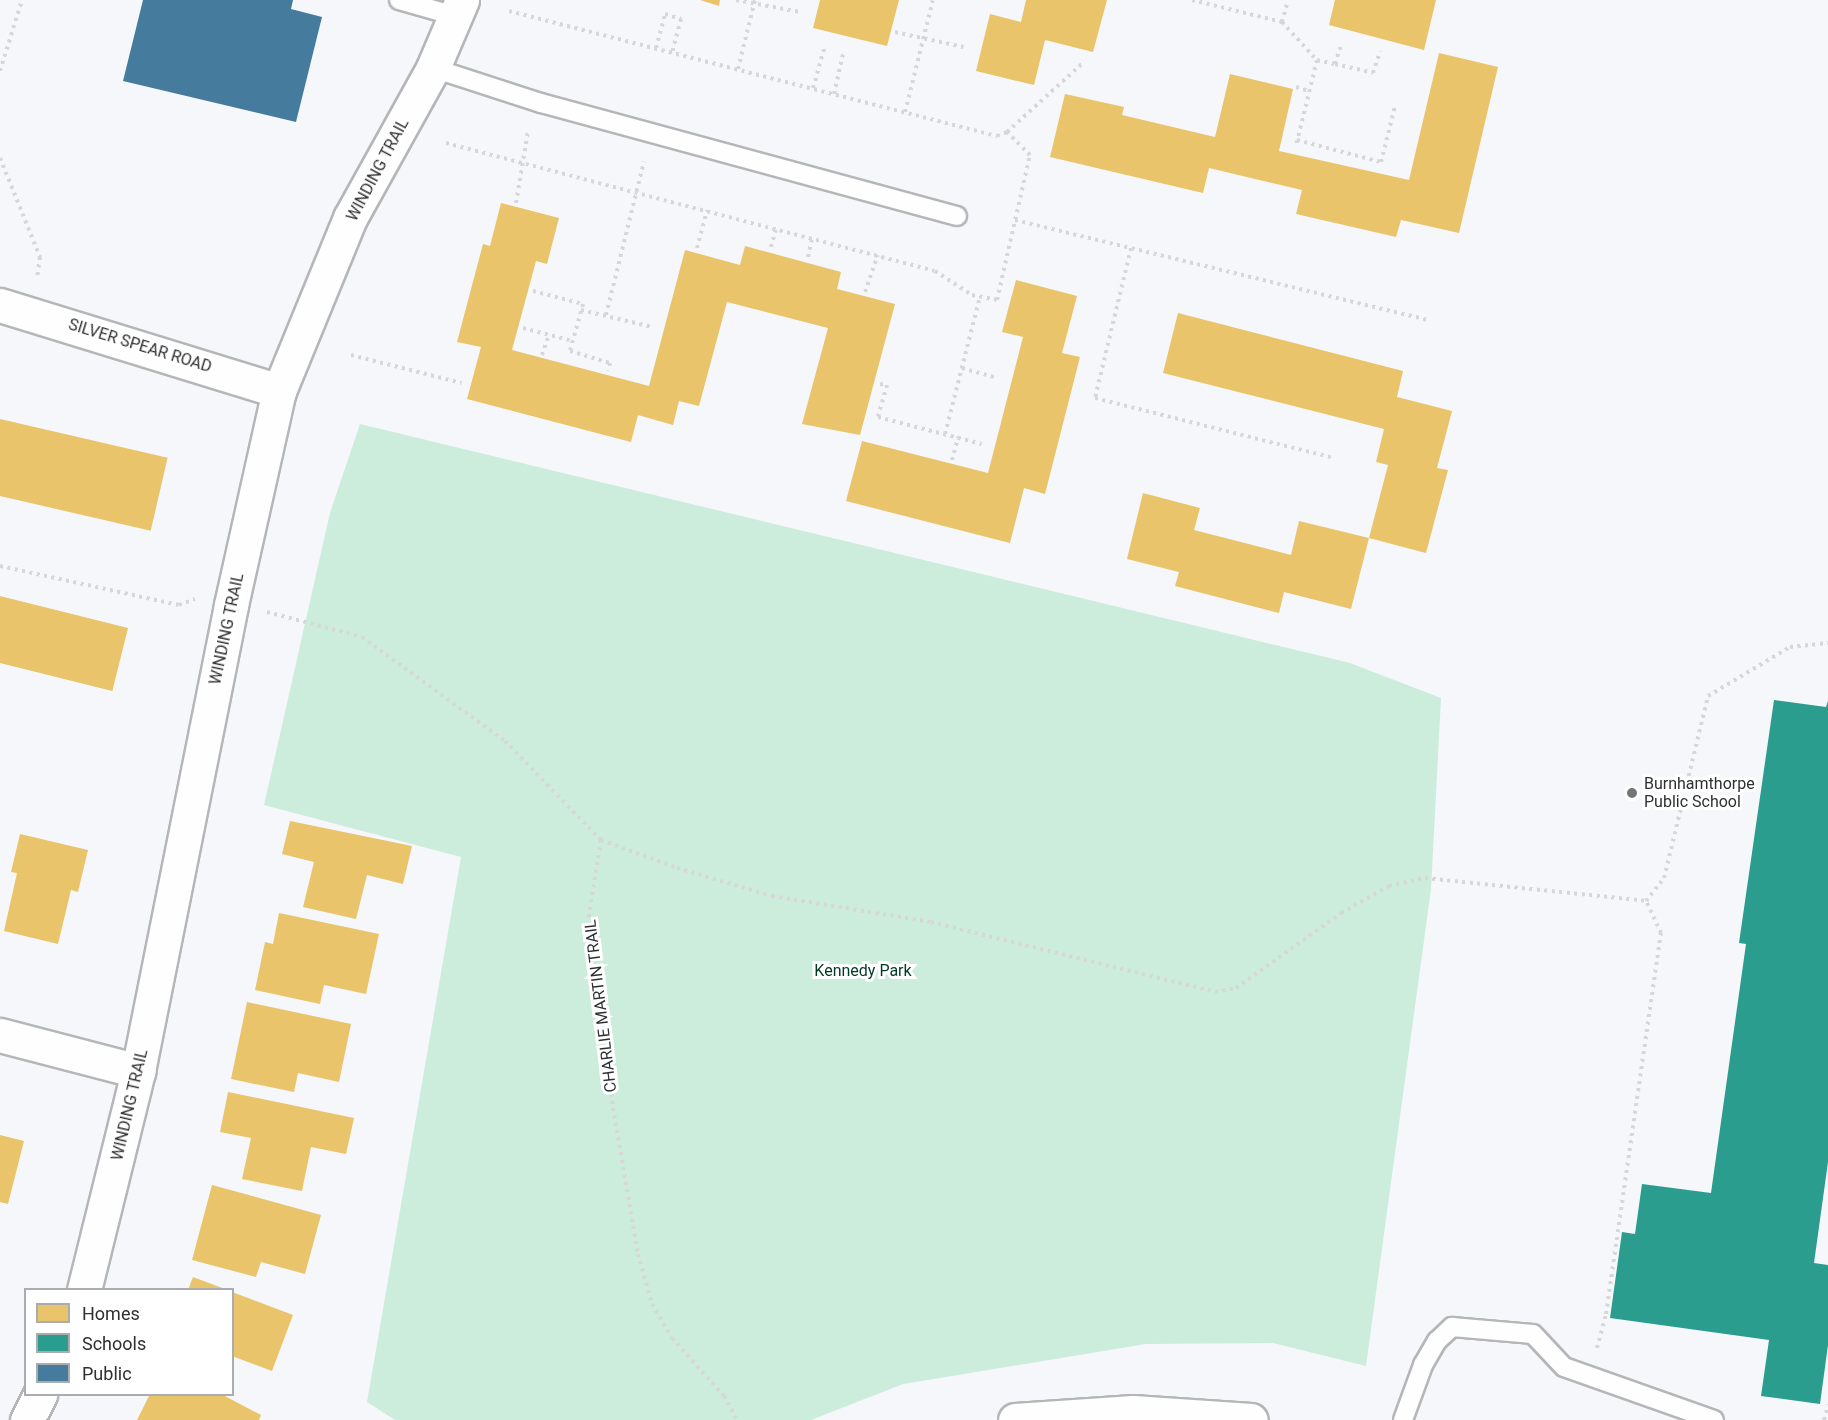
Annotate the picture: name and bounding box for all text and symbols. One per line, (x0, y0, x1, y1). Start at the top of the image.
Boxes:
street label: WINDING TRAIL (343, 115, 413, 225)
street label: SILVER SPEAR ROAD (66, 315, 214, 377)
street label: WINDING TRAIL (206, 571, 248, 687)
place label: Burnhamthorpe Public School (1644, 774, 1755, 812)
marker: Burnhamthorpe Public School (1625, 786, 1639, 800)
street label: CHARLIE MARTIN TRAIL (581, 918, 621, 1094)
park label: Kennedy Park (814, 961, 912, 981)
street label: WINDING TRAIL (108, 1047, 152, 1163)
legend (24, 1288, 234, 1396)
text: Homes (82, 1303, 140, 1324)
text: Schools (82, 1333, 146, 1354)
text: Public (82, 1363, 132, 1384)

